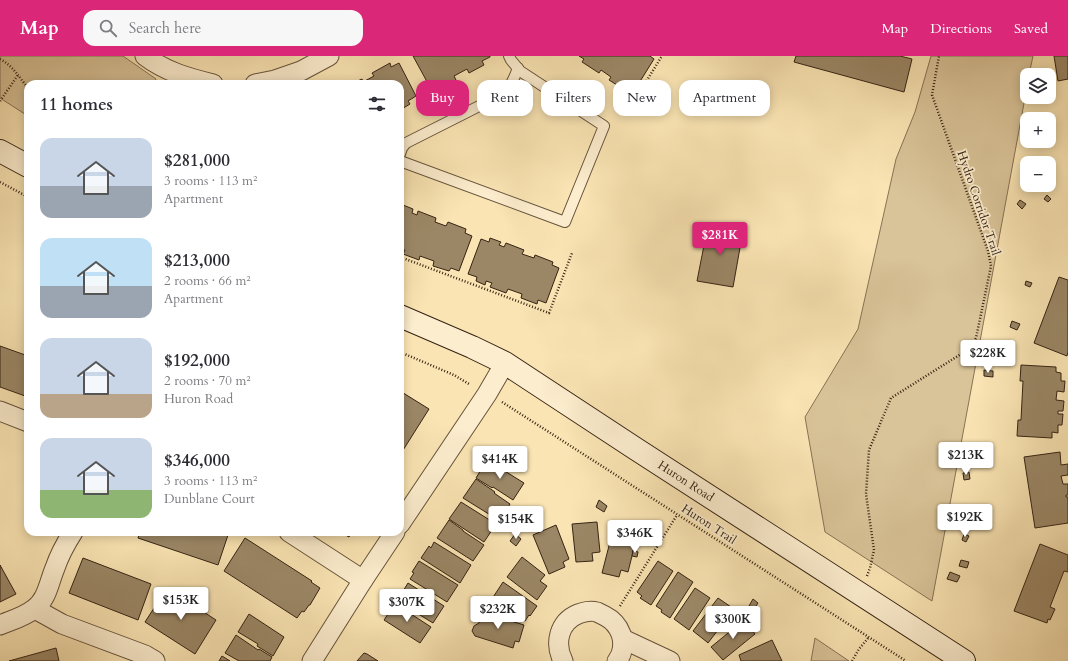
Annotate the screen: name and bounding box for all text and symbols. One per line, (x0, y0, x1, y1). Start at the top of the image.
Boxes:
search box (83, 10, 363, 46)
text: Map (20, 15, 59, 41)
icon: search (97, 17, 119, 39)
text: Search here (129, 18, 201, 38)
text: Map (882, 19, 908, 38)
text: Directions (930, 19, 992, 38)
text: Saved (1014, 19, 1048, 38)
map controls (1020, 68, 1056, 192)
button: layers (1020, 68, 1056, 104)
chip: Buy (416, 80, 469, 116)
chip: Rent (477, 80, 533, 116)
chip: Filters (541, 80, 605, 116)
chip: New (613, 80, 671, 116)
chip: Apartment (679, 80, 770, 116)
text: 11 homes (40, 93, 113, 116)
icon: filters (366, 93, 388, 115)
button: + (1020, 112, 1056, 148)
street label: Hydro Corridor Trail (954, 148, 1004, 258)
text: $281,000 (164, 149, 230, 172)
icon: home (72, 154, 120, 202)
button: − (1020, 156, 1056, 192)
text: 3 rooms · 113 m² (164, 172, 257, 190)
text: Apartment (164, 190, 223, 208)
pin: $281K (692, 222, 748, 256)
text: $281K (701, 226, 739, 244)
text: $213,000 (164, 249, 230, 272)
icon: home (72, 254, 120, 302)
text: 2 rooms · 66 m² (164, 272, 251, 290)
text: Apartment (164, 290, 223, 308)
pin: $228K (960, 340, 1016, 374)
text: $228K (969, 344, 1007, 362)
text: $192,000 (164, 349, 230, 372)
icon: home (72, 354, 120, 402)
text: 2 rooms · 70 m² (164, 372, 251, 390)
text: Huron Road (164, 390, 233, 408)
pin: $213K (938, 442, 994, 476)
pin: $414K (472, 446, 528, 480)
text: $213K (947, 446, 985, 464)
text: $346,000 (164, 449, 230, 472)
text: $414K (481, 450, 519, 468)
icon: home (72, 454, 120, 502)
street label: Huron Road (655, 457, 718, 505)
text: 3 rooms · 113 m² (164, 472, 257, 490)
text: Dunblane Court (164, 490, 255, 508)
street label: Huron Trail (679, 500, 739, 548)
pin: $192K (937, 504, 993, 538)
pin: $154K (488, 506, 544, 540)
text: $192K (946, 508, 984, 526)
text: $154K (497, 510, 535, 528)
pin: $346K (607, 520, 663, 554)
text: $346K (616, 524, 654, 542)
pin: $153K (153, 587, 209, 621)
pin: $307K (379, 589, 435, 623)
text: $153K (162, 591, 200, 609)
text: $307K (388, 593, 426, 611)
pin: $232K (470, 596, 526, 630)
text: $232K (479, 600, 517, 618)
pin: $300K (705, 606, 761, 640)
text: $300K (714, 610, 752, 628)

